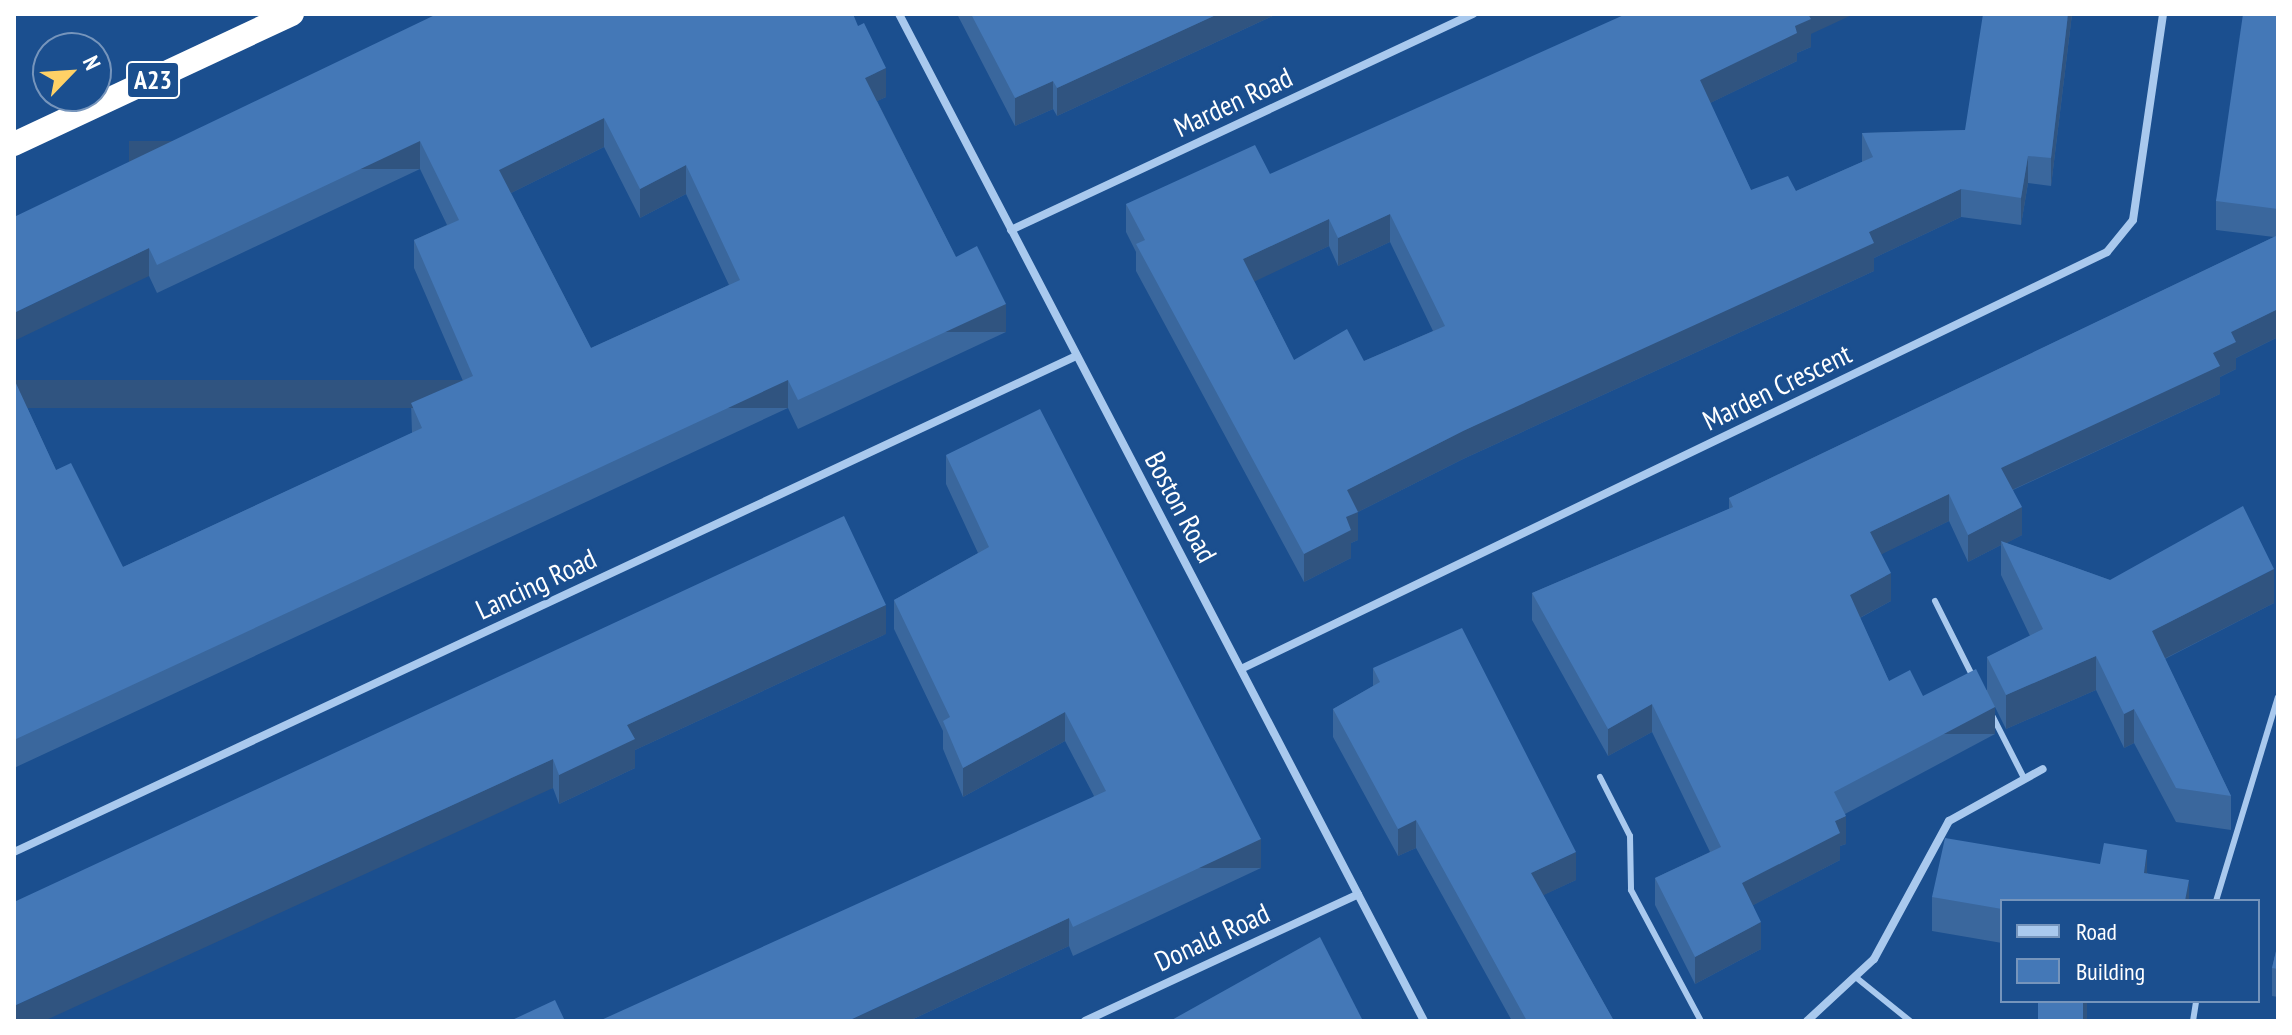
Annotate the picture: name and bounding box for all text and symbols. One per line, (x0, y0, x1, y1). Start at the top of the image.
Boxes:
north arrow (32, 32, 112, 112)
text: N (77, 51, 107, 74)
road number: A23 (125, 58, 181, 102)
street label: Marden Road (1169, 60, 1297, 144)
street label: Marden Crescent (1697, 337, 1857, 437)
street label: Boston Road (1138, 446, 1224, 568)
street label: Lancing Road (471, 542, 601, 626)
street label: Donald Road (1149, 896, 1275, 978)
legend (2000, 899, 2260, 1003)
text: Road (2076, 916, 2117, 947)
text: Building (2076, 956, 2145, 987)

